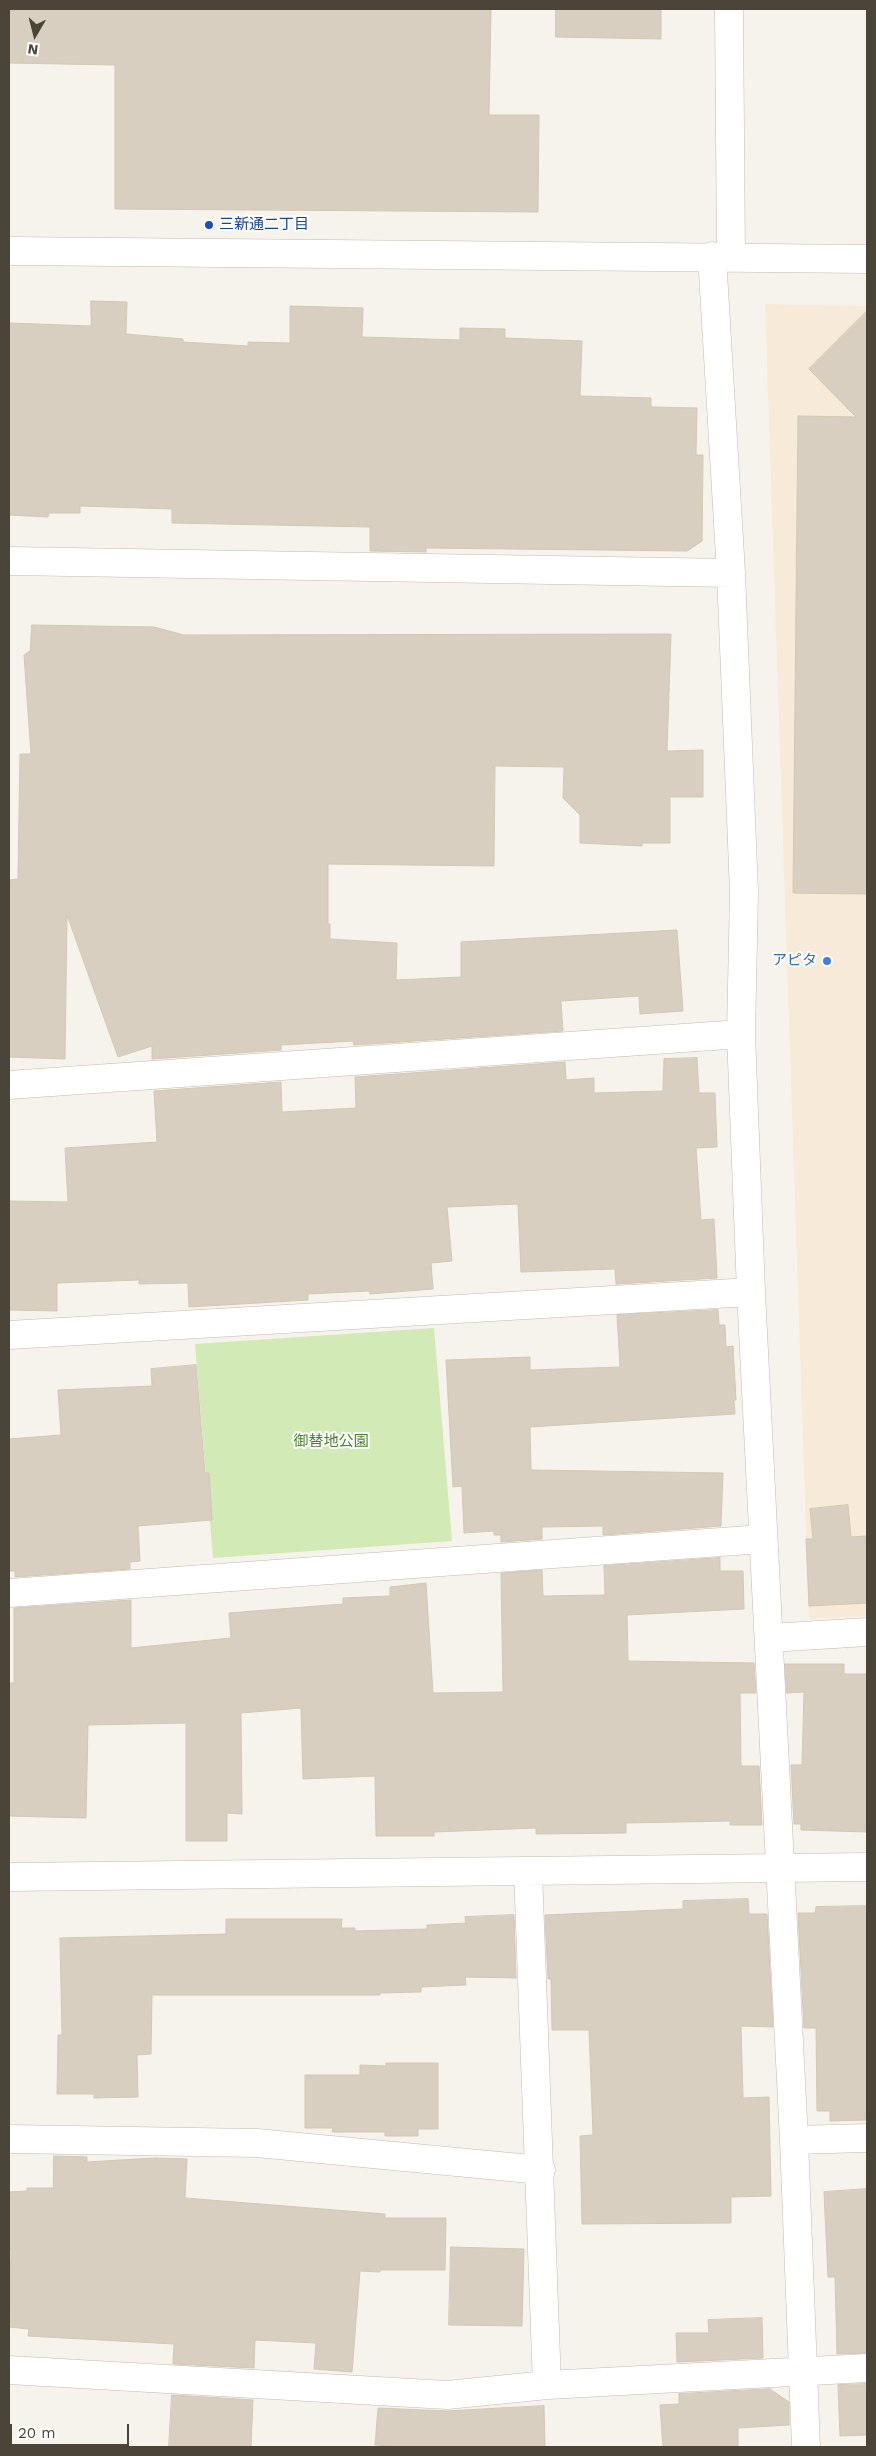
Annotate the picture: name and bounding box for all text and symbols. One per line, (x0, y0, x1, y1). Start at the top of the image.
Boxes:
north arrow (10, 10, 60, 60)
text: N (27, 41, 39, 58)
place label: 三新通二丁目 (219, 216, 309, 234)
marker: 三新通二丁目 (203, 219, 215, 231)
place label: アピタ (772, 952, 817, 970)
marker: アピタ (821, 955, 833, 967)
park label: 御替地公園 (294, 1433, 368, 1451)
scale bar (12, 2414, 131, 2446)
text: 20 m (18, 2424, 56, 2442)

